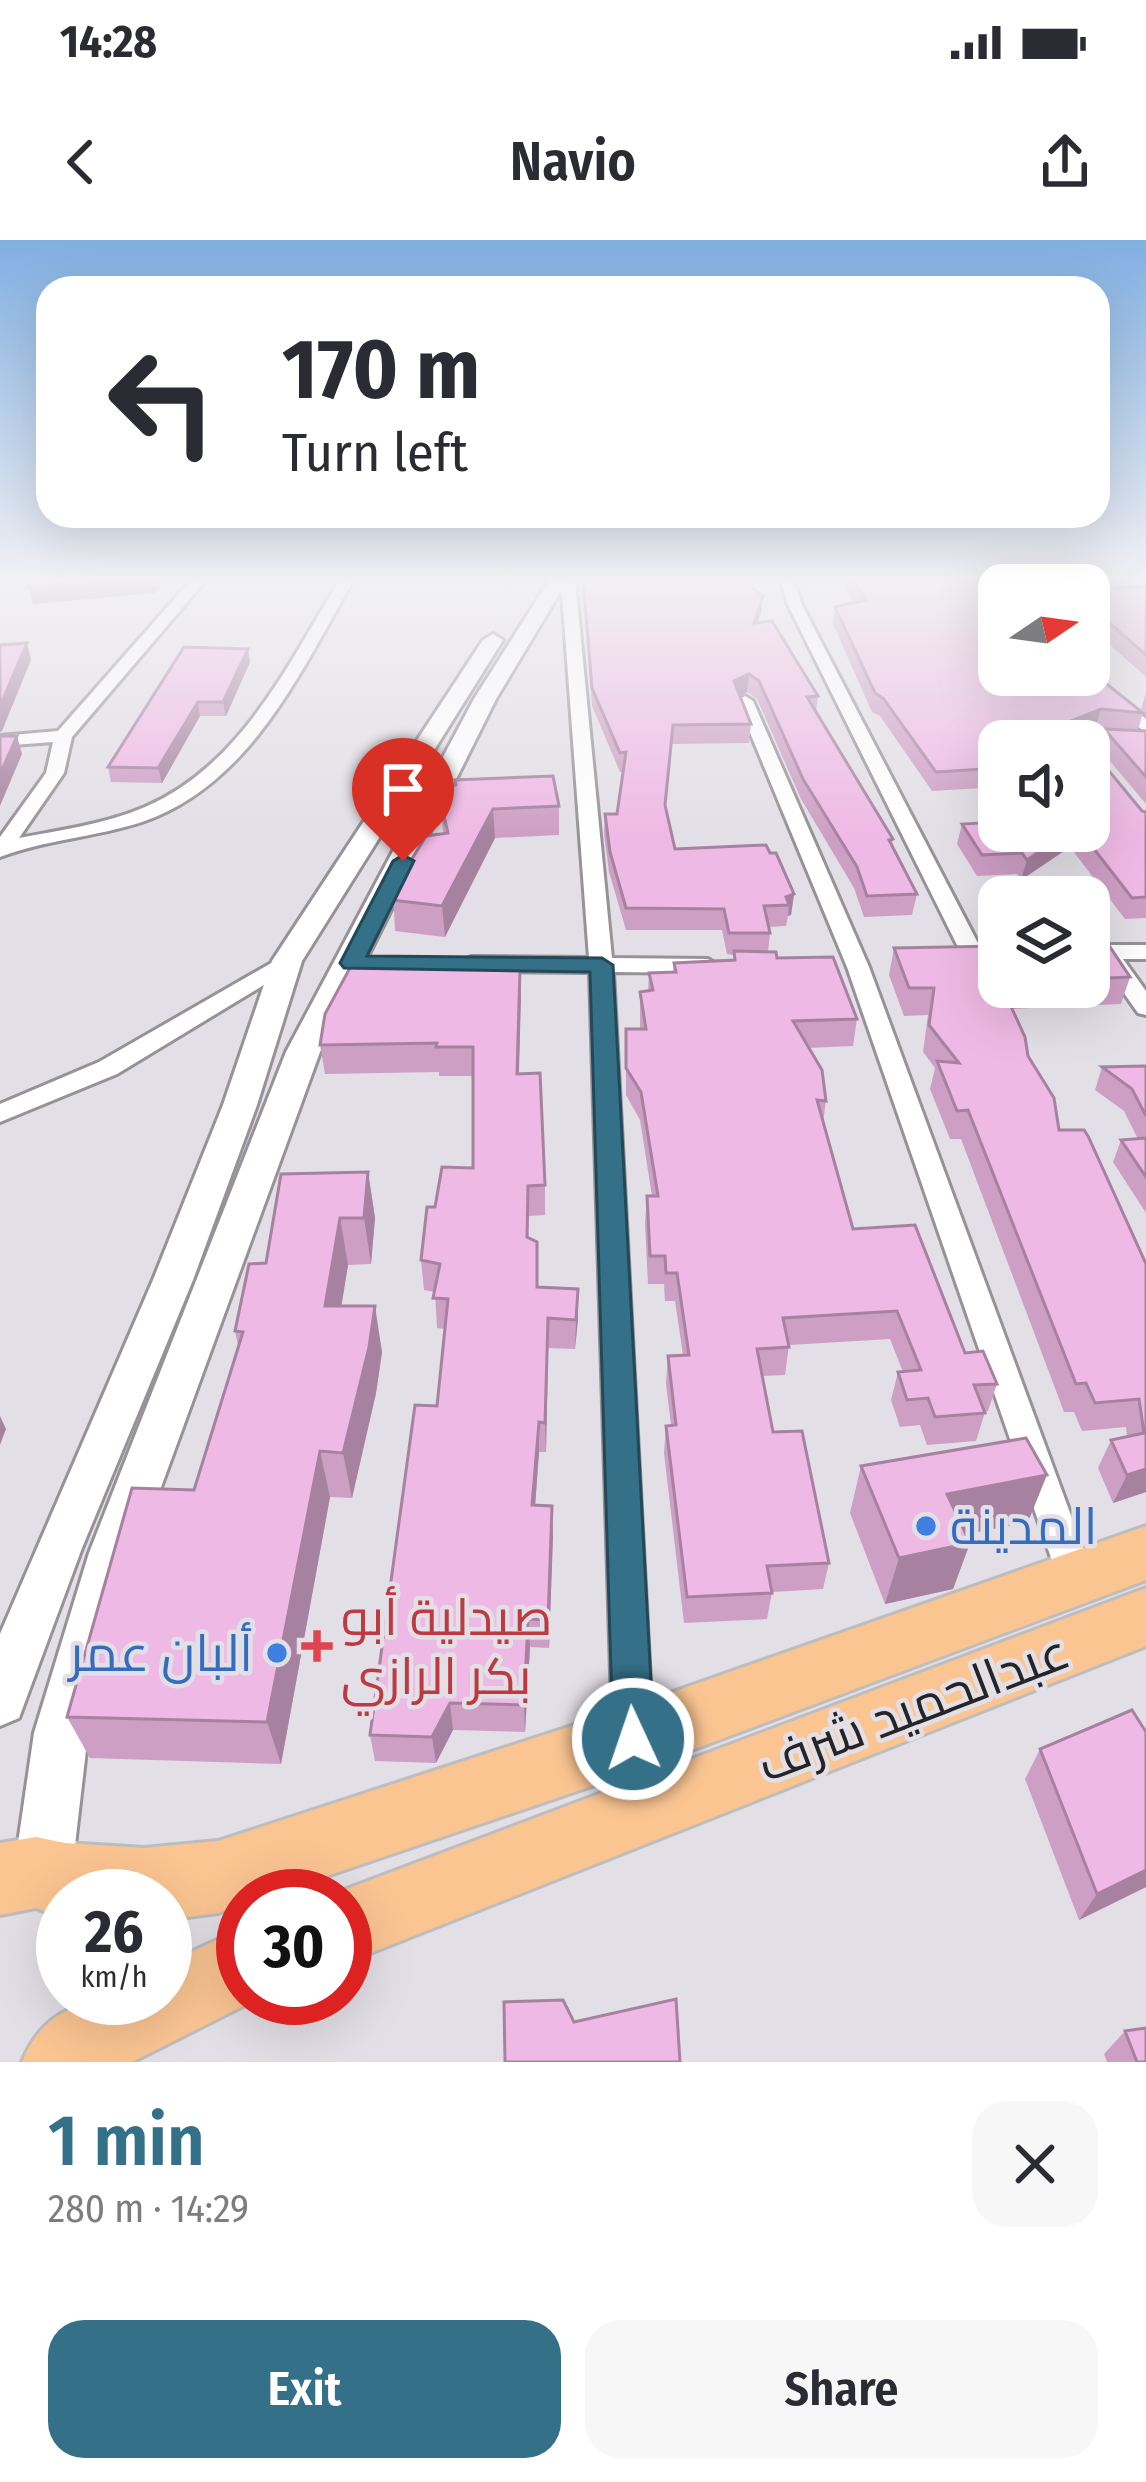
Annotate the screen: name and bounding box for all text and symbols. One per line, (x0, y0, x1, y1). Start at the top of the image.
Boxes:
text: 14:28 (60, 15, 157, 69)
icon: back (48, 129, 114, 195)
icon: share (1032, 129, 1098, 195)
text: Navio (510, 130, 636, 194)
text: 170 m (282, 319, 480, 420)
icon: left (84, 324, 240, 480)
text: Turn left (282, 421, 468, 485)
north arrow (978, 564, 1110, 696)
map controls (978, 564, 1110, 1008)
button: sound (978, 720, 1110, 852)
pin (352, 738, 454, 861)
icon: arrive (370, 756, 436, 822)
button: layers (978, 876, 1110, 1008)
place label: المدينة (950, 1496, 1098, 1558)
marker: المدينة (913, 1513, 939, 1539)
place label: صيدلية أبو بكر الرازي (341, 1586, 552, 1716)
street label: عبدالحميد شرف (749, 1620, 1078, 1796)
place label: ألبان عمر (66, 1622, 253, 1685)
marker: صيدلية أبو بكر الرازي (304, 1633, 330, 1659)
marker: ألبان عمر (264, 1640, 290, 1666)
position arrow (570, 1676, 696, 1802)
speed limit sign: 30 (216, 1869, 372, 2025)
text: 26 (84, 1896, 144, 1968)
text: km/h (81, 1959, 147, 1995)
text: 1 min (48, 2098, 205, 2184)
button: close (972, 2101, 1098, 2227)
text: 280 m · 14:29 (48, 2186, 249, 2232)
button: Exit (48, 2320, 561, 2458)
button: Share (585, 2320, 1098, 2458)

